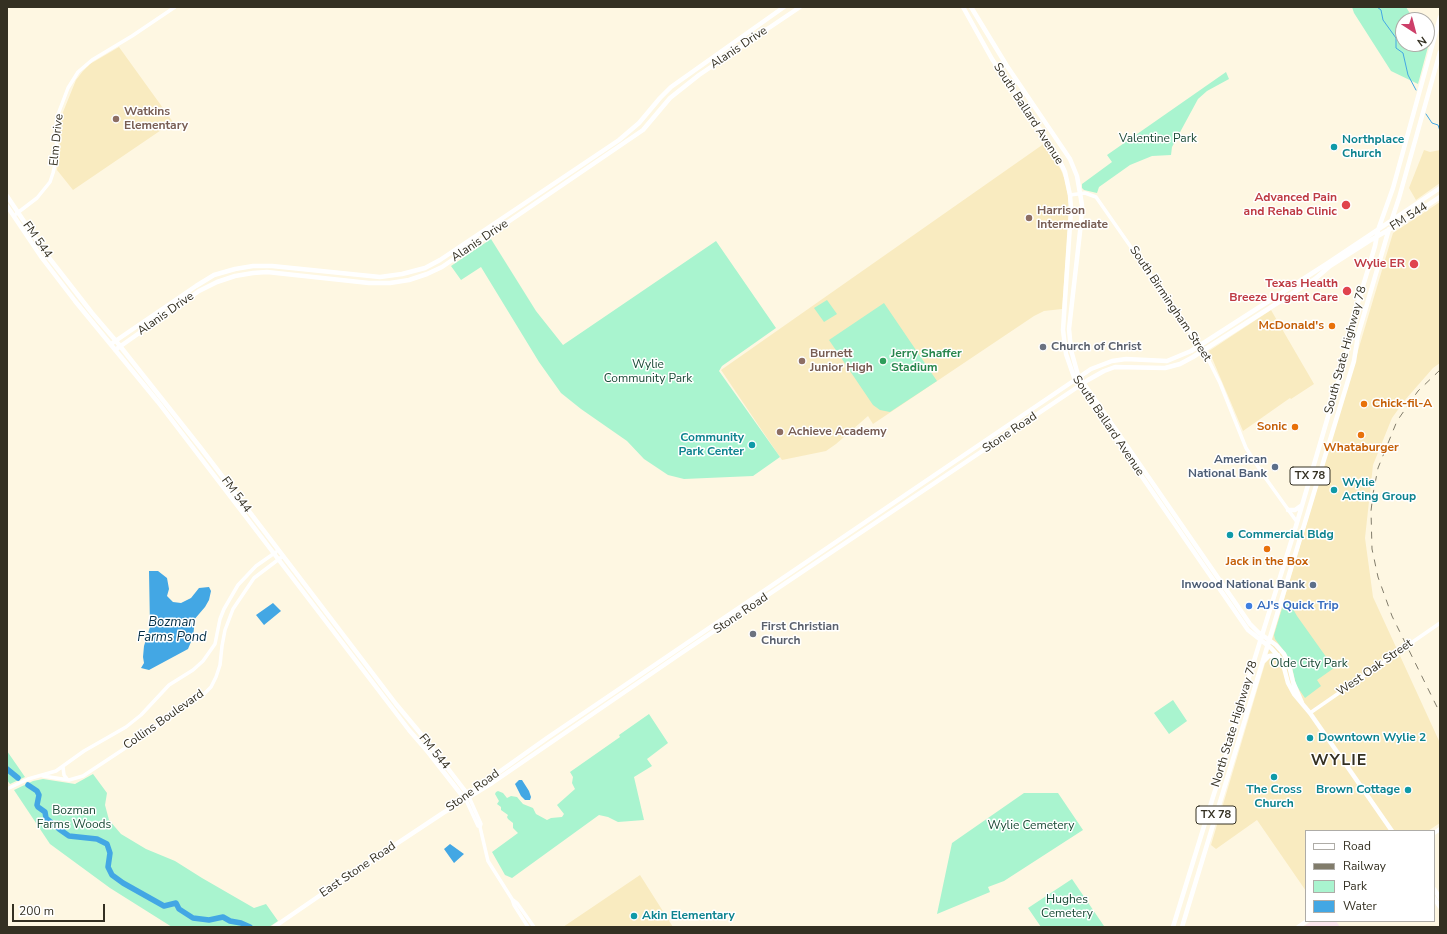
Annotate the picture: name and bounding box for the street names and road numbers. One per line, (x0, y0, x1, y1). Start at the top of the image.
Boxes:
street label: Alanis Drive (708, 24, 770, 72)
street label: South Ballard Avenue (990, 61, 1066, 167)
street label: Elm Drive (47, 113, 67, 167)
street label: FM 544 (1388, 200, 1430, 234)
street label: Alanis Drive (449, 217, 511, 265)
street label: FM 544 (19, 219, 55, 261)
street label: South Birmingham Street (1126, 243, 1214, 365)
street label: South State Highway 78 (1322, 284, 1370, 416)
street label: Alanis Drive (135, 289, 197, 339)
street label: South Ballard Avenue (1069, 373, 1147, 479)
street label: Stone Road (980, 410, 1040, 456)
road number: TX 78 (1290, 467, 1330, 485)
street label: FM 544 (218, 474, 254, 516)
street label: Stone Road (711, 591, 771, 637)
street label: West Oak Street (1334, 636, 1416, 700)
street label: North State Highway 78 (1209, 659, 1261, 789)
street label: Collins Boulevard (121, 687, 207, 753)
street label: FM 544 (415, 731, 453, 773)
street label: Stone Road (444, 767, 502, 815)
road number: TX 78 (1196, 806, 1236, 824)
street label: East Stone Road (317, 839, 399, 901)

